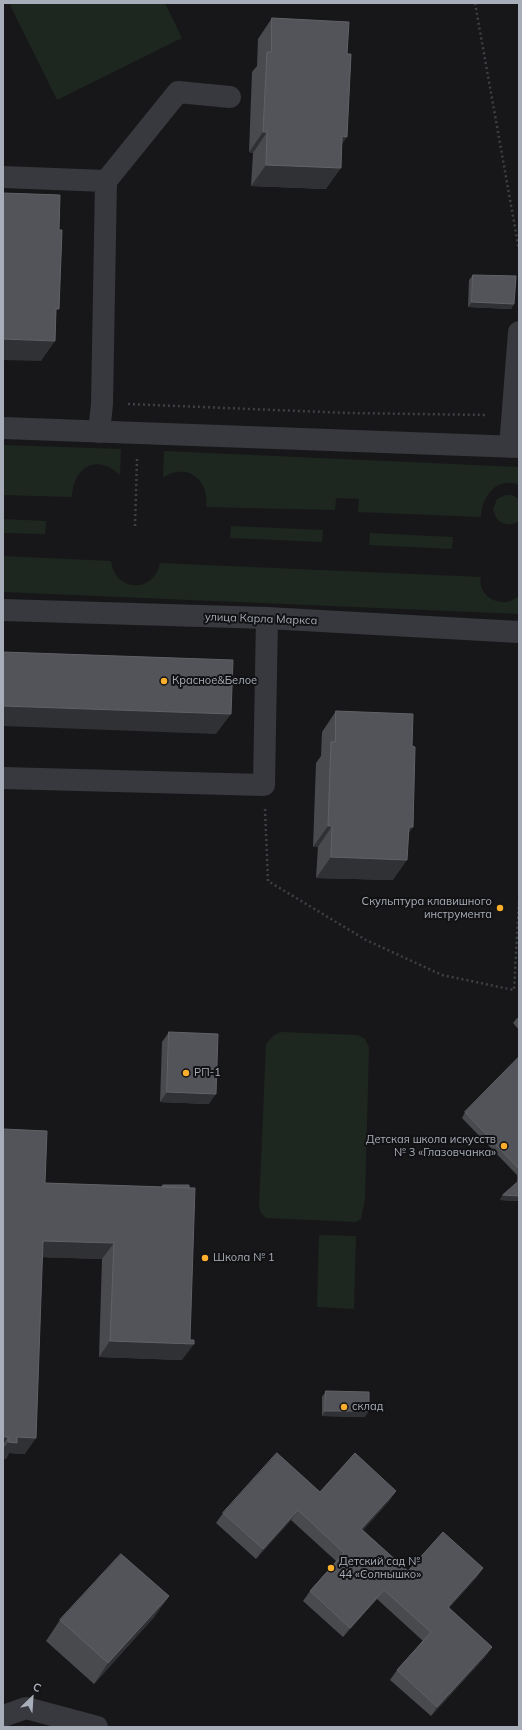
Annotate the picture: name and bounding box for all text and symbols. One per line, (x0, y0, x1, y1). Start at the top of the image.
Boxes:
street label: улица Карла Маркса (205, 610, 317, 628)
place label: Красное&Белое (172, 674, 257, 688)
marker: Красное&Белое (159, 676, 169, 686)
place label: Скульптура клавишного инструмента (362, 895, 492, 921)
marker: Скульптура клавишного инструмента (495, 903, 505, 913)
place label: РП-1 (194, 1066, 221, 1080)
marker: РП-1 (181, 1068, 191, 1078)
place label: Детская школа искусств № 3 «Глазовчанка» (366, 1133, 496, 1159)
marker: Детская школа искусств № 3 «Глазовчанка» (499, 1141, 509, 1151)
place label: Школа № 1 (213, 1251, 275, 1265)
marker: Школа № 1 (200, 1253, 210, 1263)
place label: склад (352, 1400, 383, 1414)
marker: склад (339, 1402, 349, 1412)
place label: Детский сад № 44 «Солнышко» (339, 1555, 421, 1581)
marker: Детский сад № 44 «Солнышко» (326, 1563, 336, 1573)
north arrow (12, 1678, 52, 1718)
text: С (31, 1679, 43, 1695)

